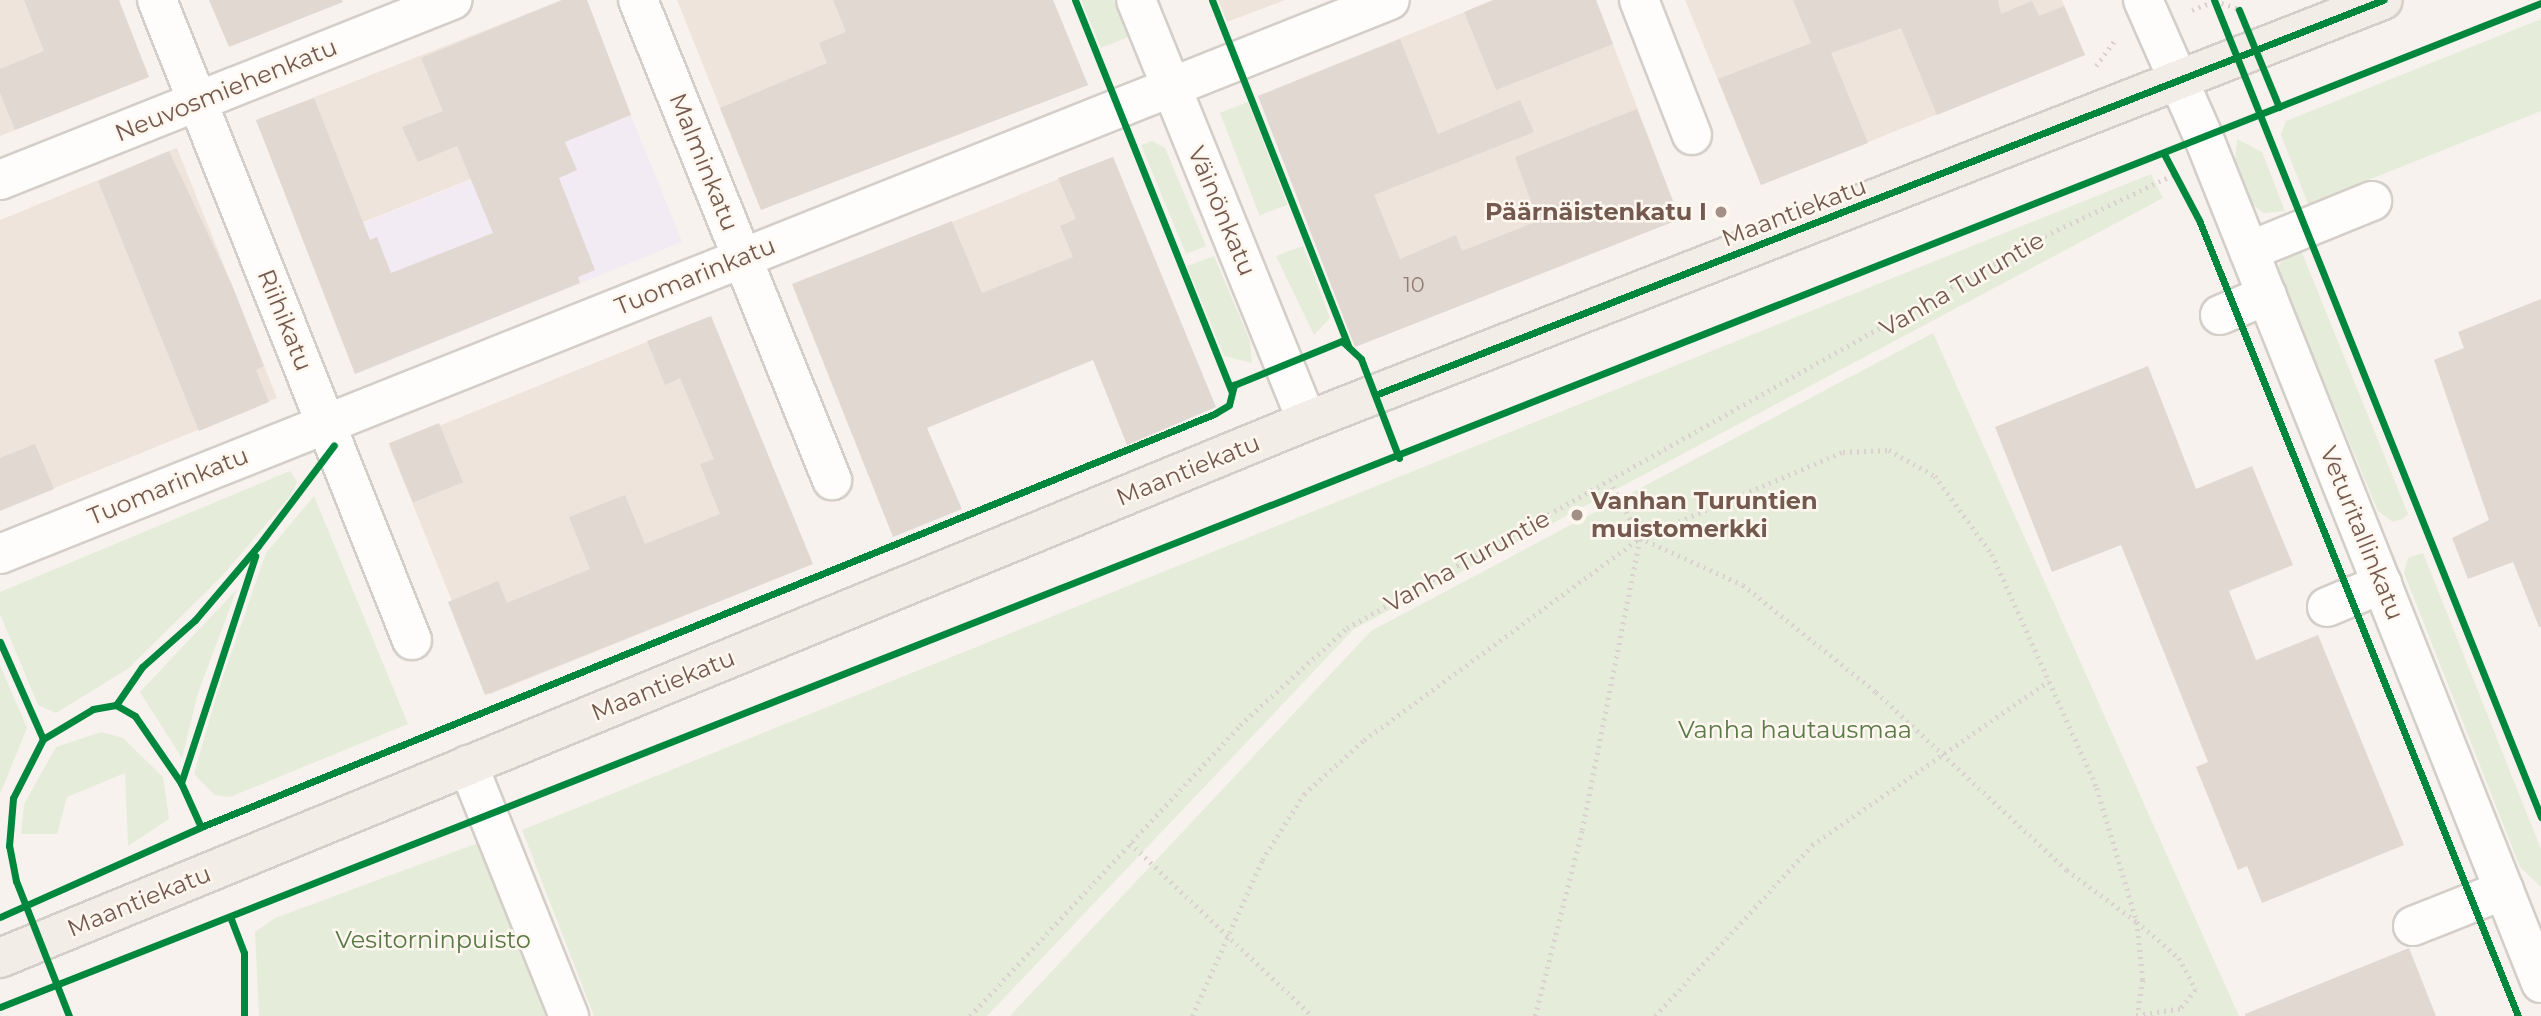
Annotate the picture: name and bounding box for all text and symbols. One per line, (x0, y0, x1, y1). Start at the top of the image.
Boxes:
street label: Neuvosmiehenkatu (111, 32, 341, 148)
street label: Malminkatu (663, 89, 745, 235)
street label: Väinönkatu (1182, 142, 1262, 280)
street label: Maantiekatu (1718, 171, 1870, 253)
place label: Päärnäistenkatu I (1485, 198, 1707, 226)
marker: Päärnäistenkatu I (1713, 204, 1729, 220)
street label: Vanha Turuntie (1875, 225, 2049, 343)
street label: Tuomarinkatu (611, 231, 779, 321)
street label: Riihikatu (252, 265, 318, 375)
house number: 10 (1403, 272, 1425, 298)
street label: Maantiekatu (1112, 428, 1264, 512)
street label: Tuomarinkatu (84, 441, 252, 531)
street label: Veturitallinkatu (2314, 442, 2410, 624)
place label: Vanhan Turuntien muistomerkki (1591, 487, 1818, 543)
street label: Vanha Turuntie (1379, 504, 1555, 618)
marker: Vanhan Turuntien muistomerkki (1569, 507, 1585, 523)
street label: Maantiekatu (587, 643, 739, 727)
park label: Vanha hautausmaa (1678, 716, 1912, 744)
street label: Maantiekatu (63, 859, 215, 943)
park label: Vesitorninpuisto (335, 926, 531, 954)

